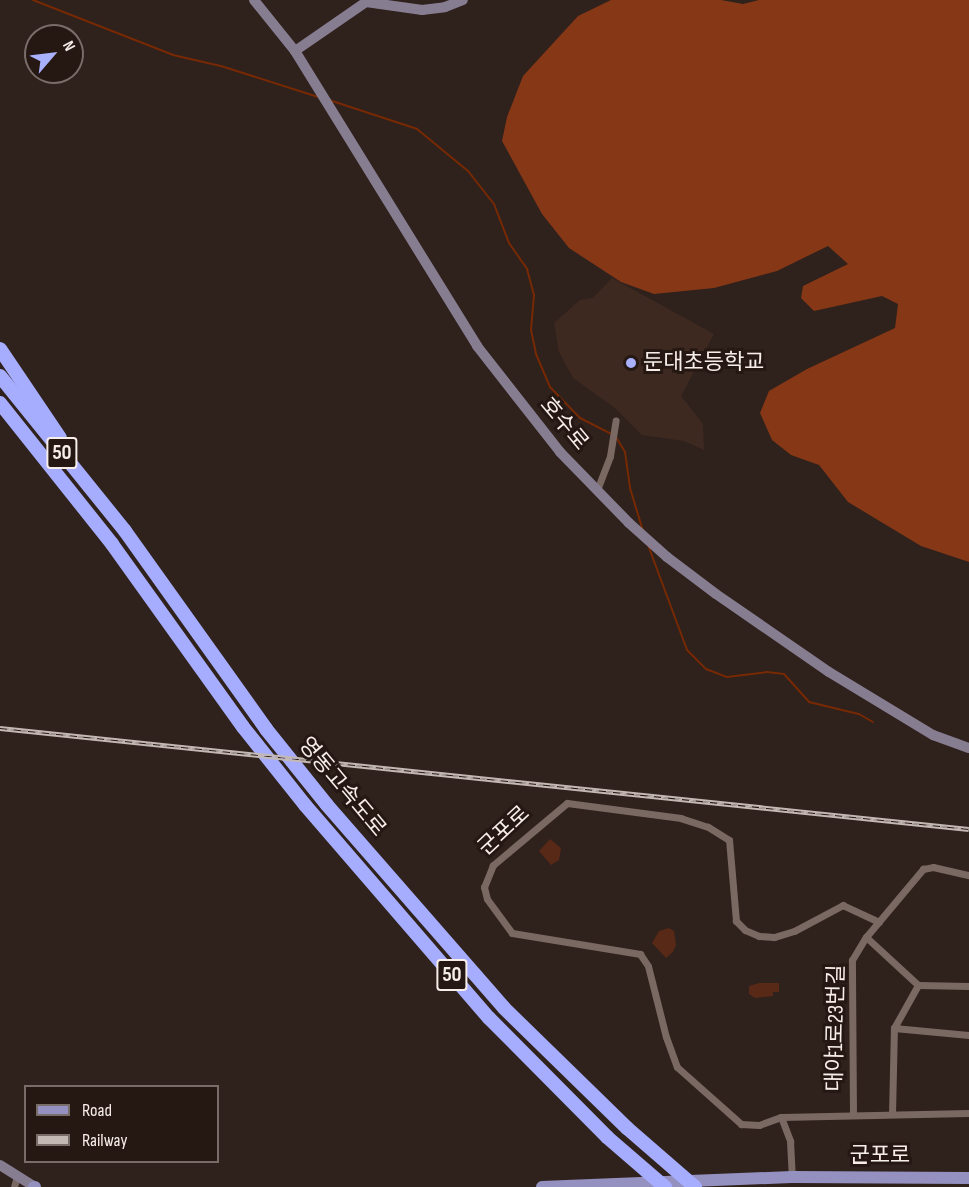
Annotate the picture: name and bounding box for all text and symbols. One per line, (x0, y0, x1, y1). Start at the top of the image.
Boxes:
north arrow (24, 24, 84, 84)
text: N (58, 38, 79, 54)
place label: 둔대초등학교 (643, 350, 764, 376)
marker: 둔대초등학교 (624, 356, 638, 370)
street label: 호수로 (534, 392, 594, 456)
road number: 50 (46, 435, 78, 471)
street label: 영동고속도로 (293, 732, 391, 842)
street label: 군포로 (473, 801, 535, 861)
road number: 50 (436, 957, 468, 993)
street label: 대야1로23번길 (822, 964, 850, 1092)
legend (24, 1085, 219, 1163)
text: Road (82, 1100, 112, 1121)
text: Railway (82, 1130, 127, 1151)
street label: 군포로 (850, 1143, 910, 1169)

